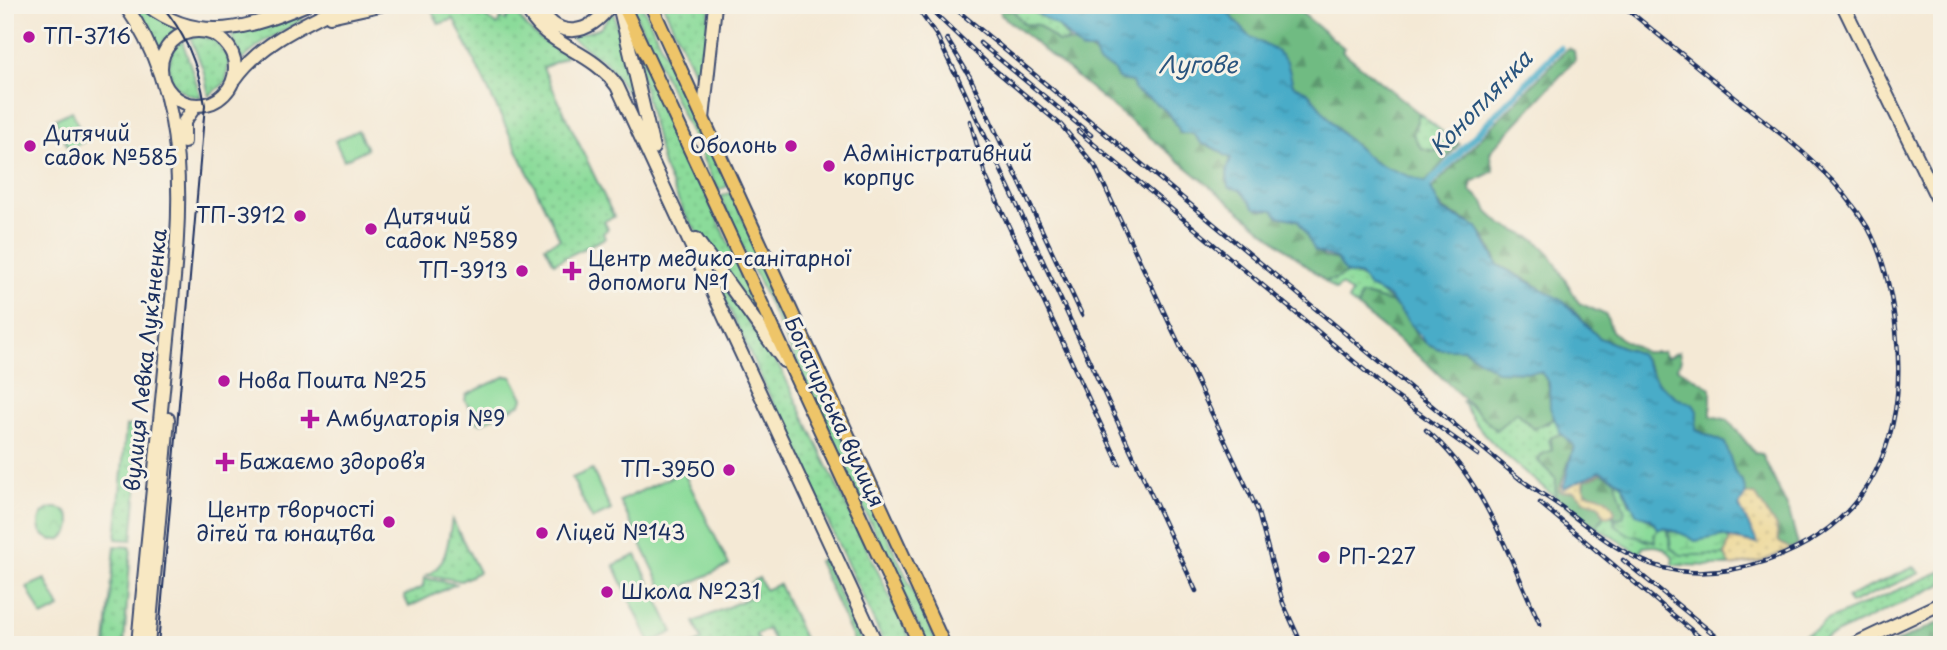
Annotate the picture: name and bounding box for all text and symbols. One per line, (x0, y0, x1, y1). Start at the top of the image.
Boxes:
place label: ТП-3716 (43, 19, 131, 51)
marker: ТП-3716 (21, 29, 37, 45)
water label: Коноплянка (1420, 41, 1540, 163)
water label: Лугове (1159, 46, 1239, 81)
place label: Дитячий садок №585 (43, 116, 178, 172)
place label: Оболонь (690, 128, 777, 160)
place label: Адміністративний корпус (843, 136, 1032, 192)
marker: Дитячий садок №585 (22, 138, 38, 154)
marker: Оболонь (783, 138, 799, 154)
marker: Адміністративний корпус (821, 158, 837, 174)
place label: ТП-3912 (196, 198, 286, 230)
place label: Дитячий садок №589 (384, 199, 518, 255)
marker: ТП-3912 (292, 208, 308, 224)
marker: Дитячий садок №589 (363, 221, 379, 237)
street label: вулиця Левка Лукʼяненка (114, 227, 174, 493)
place label: Центр медико-санітарної допомоги №1 (588, 241, 852, 297)
place label: ТП-3913 (419, 253, 508, 285)
marker: Центр медико-санітарної допомоги №1 (562, 261, 582, 281)
marker: ТП-3913 (514, 263, 530, 279)
street label: Богатирська вулиця (777, 310, 894, 512)
place label: Нова Пошта №25 (238, 363, 427, 395)
marker: Нова Пошта №25 (216, 373, 232, 389)
place label: Амбулаторія №9 (326, 401, 505, 433)
marker: Амбулаторія №9 (300, 409, 320, 429)
place label: Бажаємо здоровʼя (239, 444, 426, 476)
place label: ТП-3950 (621, 452, 715, 484)
marker: Бажаємо здоровʼя (217, 454, 233, 470)
marker: ТП-3950 (721, 462, 737, 478)
place label: Центр творчості дітей та юнацтва (196, 492, 376, 548)
marker: Центр творчості дітей та юнацтва (381, 514, 397, 530)
place label: Ліцей №143 (556, 515, 685, 547)
marker: Ліцей №143 (534, 525, 550, 541)
place label: РП-227 (1338, 539, 1416, 571)
marker: РП-227 (1316, 549, 1332, 565)
place label: Школа №231 (621, 574, 760, 606)
marker: Школа №231 (599, 584, 615, 600)

